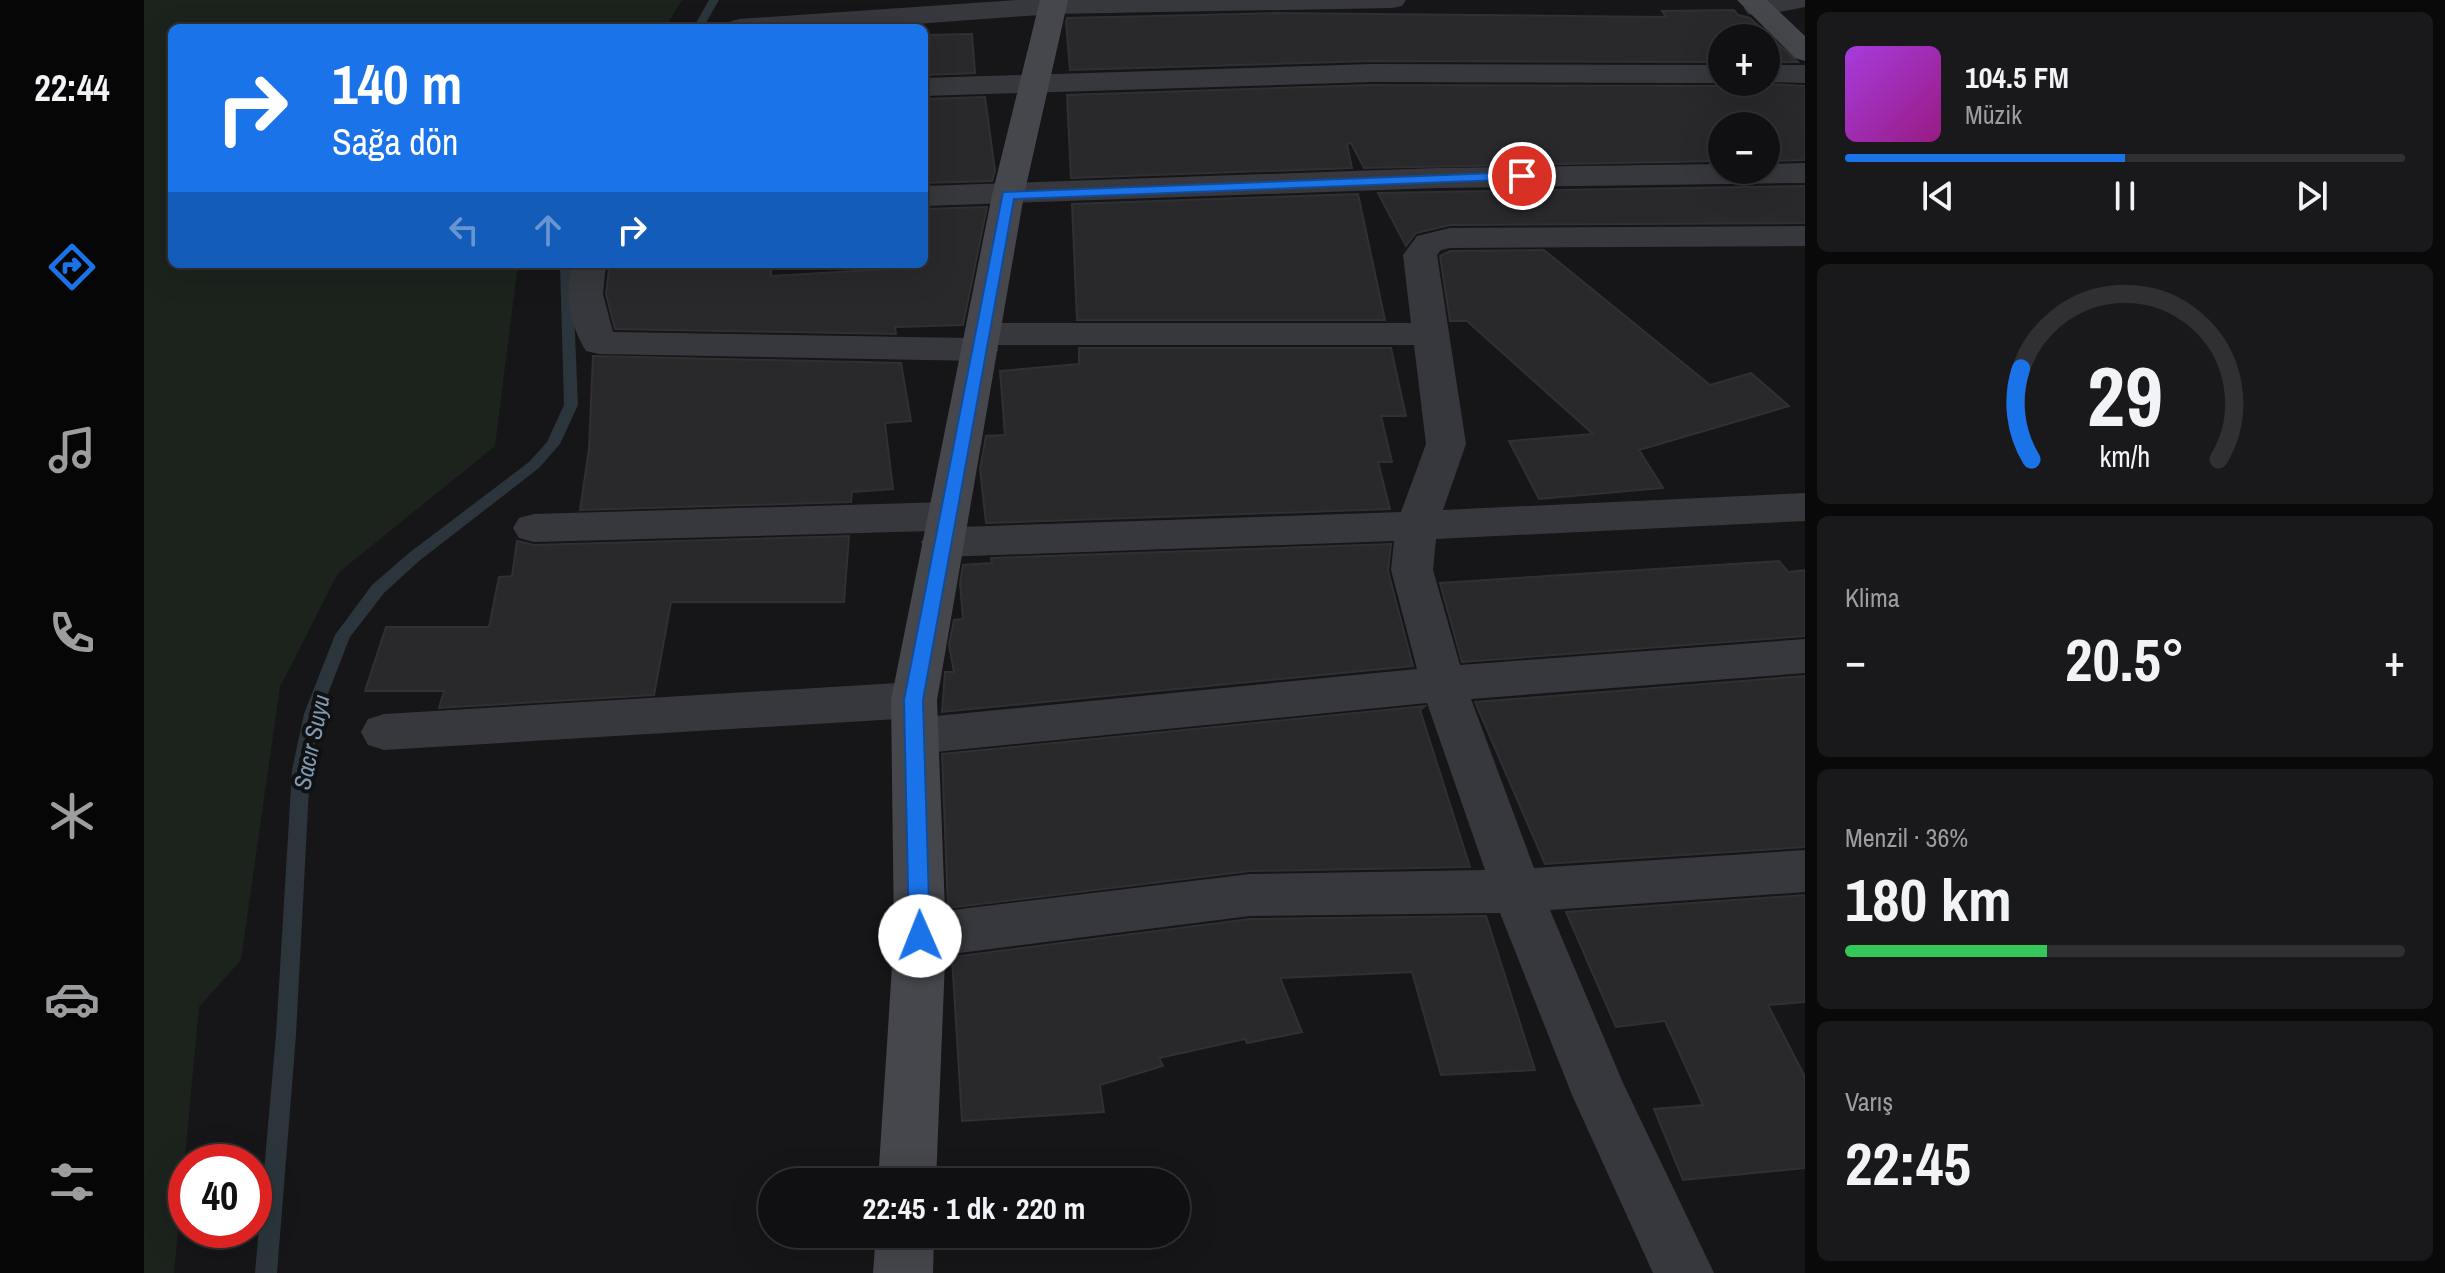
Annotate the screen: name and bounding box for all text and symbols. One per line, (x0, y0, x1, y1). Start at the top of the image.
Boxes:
map controls (1708, 24, 1780, 184)
button: + (1708, 24, 1780, 96)
text: 140 m (332, 46, 462, 121)
icon: right (200, 56, 304, 160)
text: 104.5 FM (1965, 57, 2069, 97)
text: 22:44 (34, 64, 110, 112)
text: Müzik (1965, 97, 2022, 132)
button: − (1708, 112, 1780, 184)
text: Sağa dön (332, 118, 458, 166)
pin (1488, 142, 1556, 210)
icon: arrive (1500, 154, 1544, 198)
icon: previous (1916, 174, 1960, 218)
icon: pause (2103, 174, 2147, 218)
icon: next (2290, 174, 2334, 218)
icon: left (442, 208, 486, 252)
icon: ahead (526, 208, 570, 252)
icon: right (610, 208, 654, 252)
icon: directions (44, 239, 100, 295)
text: 29 (2087, 340, 2163, 452)
icon: music (44, 422, 100, 478)
text: km/h (2100, 437, 2150, 476)
text: Klima (1845, 580, 1900, 615)
icon: phone (44, 605, 100, 661)
text: 20.5° (2065, 619, 2185, 700)
text: − (1845, 630, 1866, 690)
text: + (2384, 630, 2405, 690)
water label: Sacır Suyu (285, 692, 337, 792)
icon: climate (44, 788, 100, 844)
text: Menzil · 36% (1845, 820, 1968, 855)
text: 180 km (1845, 859, 2012, 940)
position arrow (878, 894, 962, 978)
icon: car (44, 971, 100, 1027)
text: Varış (1845, 1084, 1893, 1119)
text: 22:45 (1845, 1123, 1971, 1204)
speed limit sign: 40 (168, 1144, 272, 1248)
icon: filters (44, 1154, 100, 1210)
text: 22:45 · 1 dk · 220 m (863, 1188, 1085, 1228)

